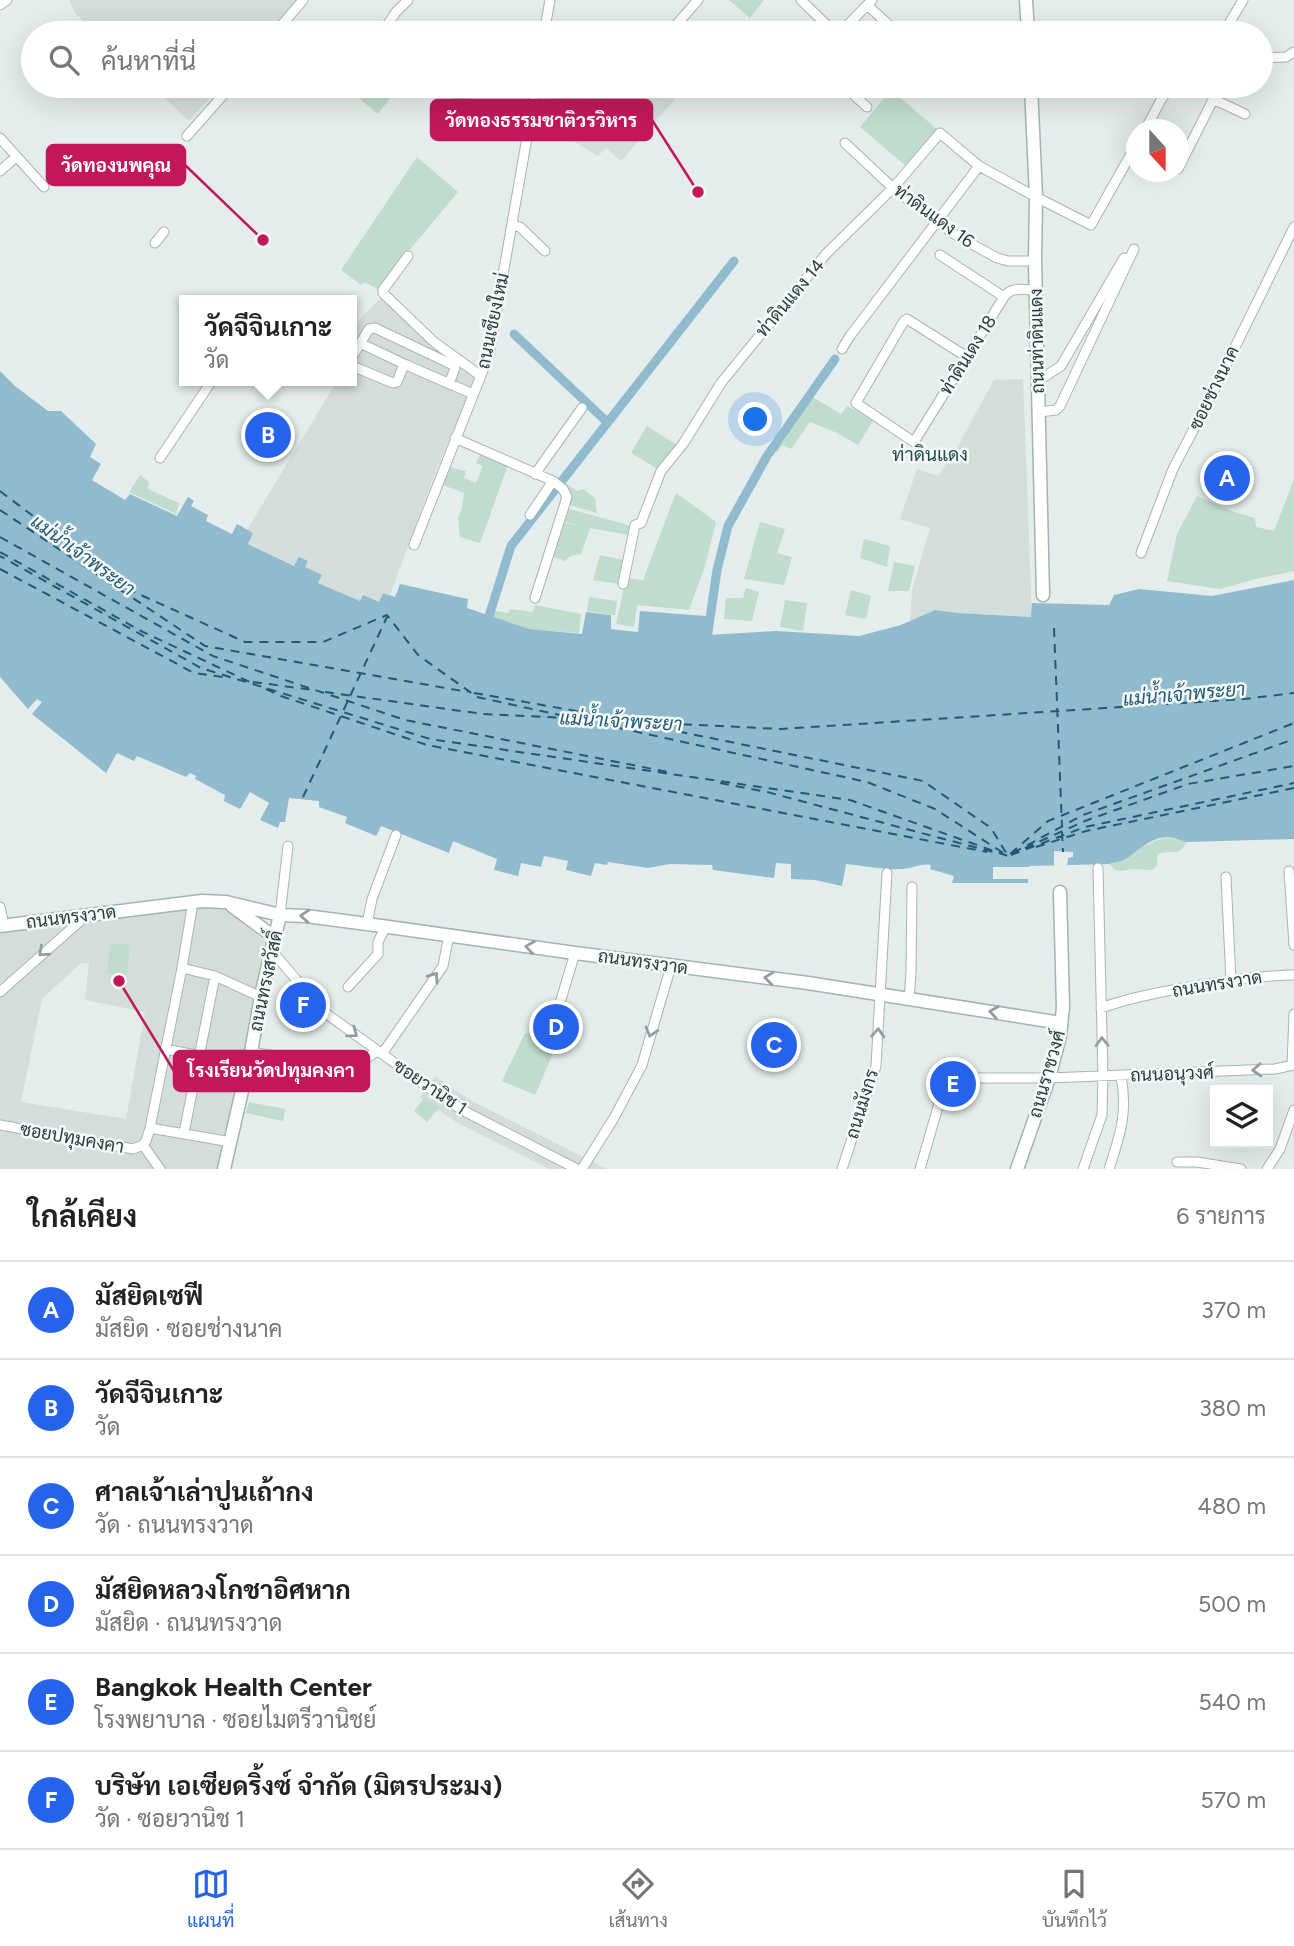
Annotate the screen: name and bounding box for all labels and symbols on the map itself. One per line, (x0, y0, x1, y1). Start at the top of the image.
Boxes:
callout: วัดทองธรรมชาติวรวิหาร (431, 100, 652, 140)
text: วัดทองธรรมชาติวรวิหาร (445, 109, 637, 132)
north arrow (1126, 119, 1189, 182)
callout: วัดทองนพคุณ (47, 145, 185, 185)
text: วัดทองนพคุณ (61, 154, 171, 180)
street label: ท่าดินแดง 16 (890, 179, 979, 253)
street label: ท่าดินแดง 14 (750, 254, 829, 341)
street label: ถนนเชียงใหม่ (470, 271, 514, 371)
street label: ถนนท่าดินแดง (1024, 288, 1049, 394)
street label: ท่าดินเดง 18 (934, 310, 1001, 399)
street label: ซอยช่างนาค (1183, 342, 1244, 434)
your location (738, 402, 772, 436)
pin: B (245, 409, 291, 461)
district label: ท่าดินแดง (892, 443, 968, 466)
pin: A (1204, 452, 1250, 504)
water label: แม่น้ำเจ้าพระยา (27, 506, 142, 600)
water label: แม่น้ำเจ้าพระยา (1121, 673, 1246, 711)
water label: แม่น้ำเจ้าพระยา (559, 702, 683, 736)
street label: ถนนทรงวาด (25, 901, 117, 933)
one-way arrow (299, 909, 310, 924)
street label: ถนนทรงสวัสดิ์ (239, 927, 287, 1034)
one-way arrow (524, 940, 536, 955)
one-way arrow (39, 944, 52, 956)
street label: ถนนทรงวาด (597, 945, 689, 979)
street label: ถนนทรงวาด (1170, 966, 1264, 1002)
one-way arrow (763, 971, 775, 986)
one-way arrow (426, 972, 439, 985)
pin: F (280, 979, 326, 1031)
pin: D (533, 1001, 579, 1053)
one-way arrow (988, 1005, 1000, 1020)
pin: C (751, 1019, 797, 1071)
one-way arrow (345, 1025, 358, 1037)
one-way arrow (645, 1025, 660, 1037)
one-way arrow (870, 1027, 885, 1038)
street label: ถนนราชวงศ์ (1022, 1027, 1070, 1120)
one-way arrow (1095, 1036, 1110, 1047)
callout: โรงเรียนวัดปทุมคงคา (174, 1051, 369, 1091)
street label: ซอยวานิช 1 (389, 1054, 471, 1120)
text: โรงเรียนวัดปทุมคงคา (186, 1058, 355, 1085)
pin: E (930, 1058, 976, 1110)
street label: ถนนอนุวงศ์ (1130, 1060, 1214, 1087)
one-way arrow (1252, 1063, 1263, 1078)
street label: ถนนมังกร (841, 1066, 883, 1142)
street label: ซอยปทุมคงคา (18, 1118, 126, 1159)

